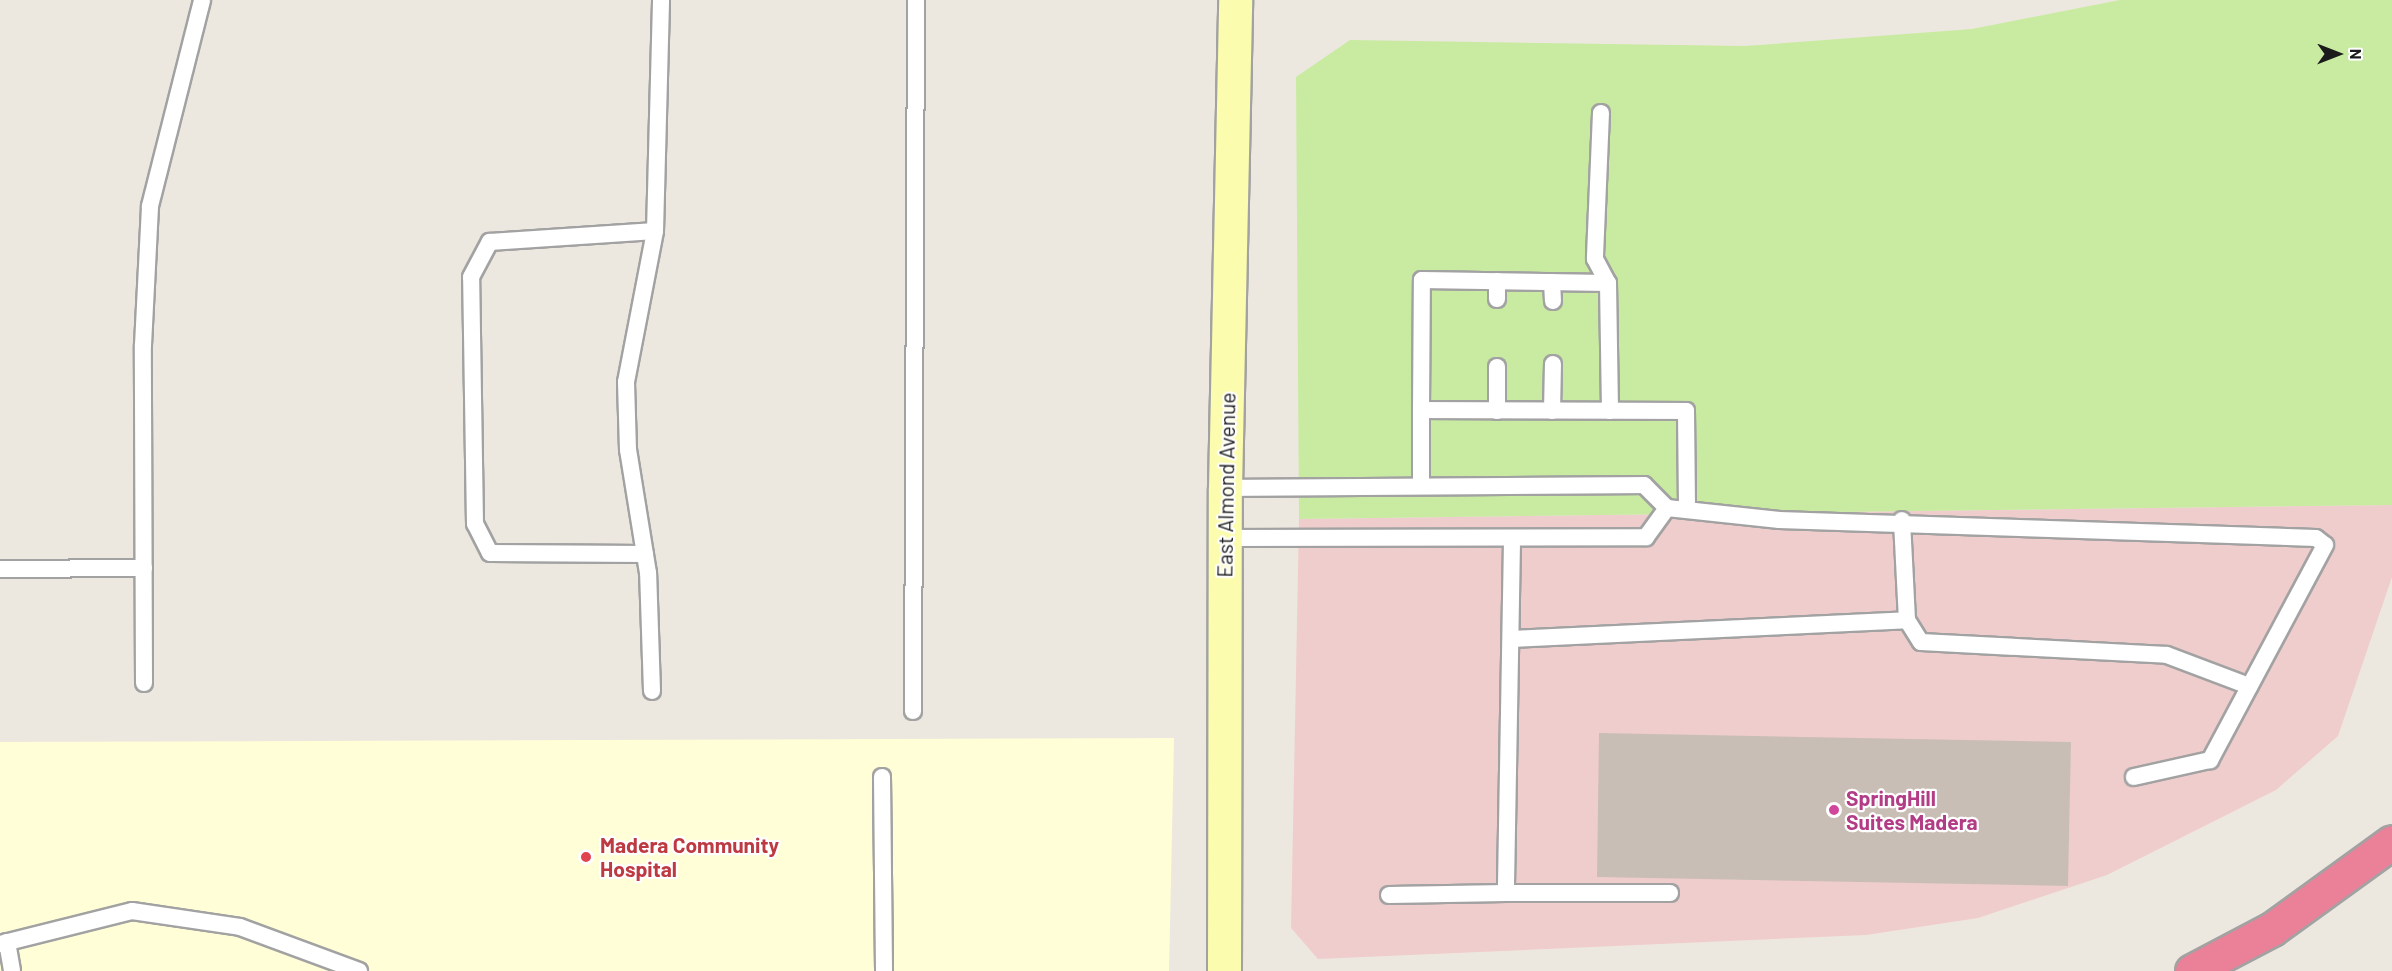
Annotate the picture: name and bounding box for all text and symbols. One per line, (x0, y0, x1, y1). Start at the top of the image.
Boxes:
north arrow (2308, 24, 2368, 84)
text: N (2347, 49, 2366, 59)
street label: East Almond Avenue (1212, 392, 1240, 578)
place label: SpringHill Suites Madera (1846, 785, 1978, 835)
marker: SpringHill Suites Madera (1827, 803, 1841, 817)
place label: Madera Community Hospital (600, 832, 779, 882)
marker: Madera Community Hospital (577, 848, 595, 866)

